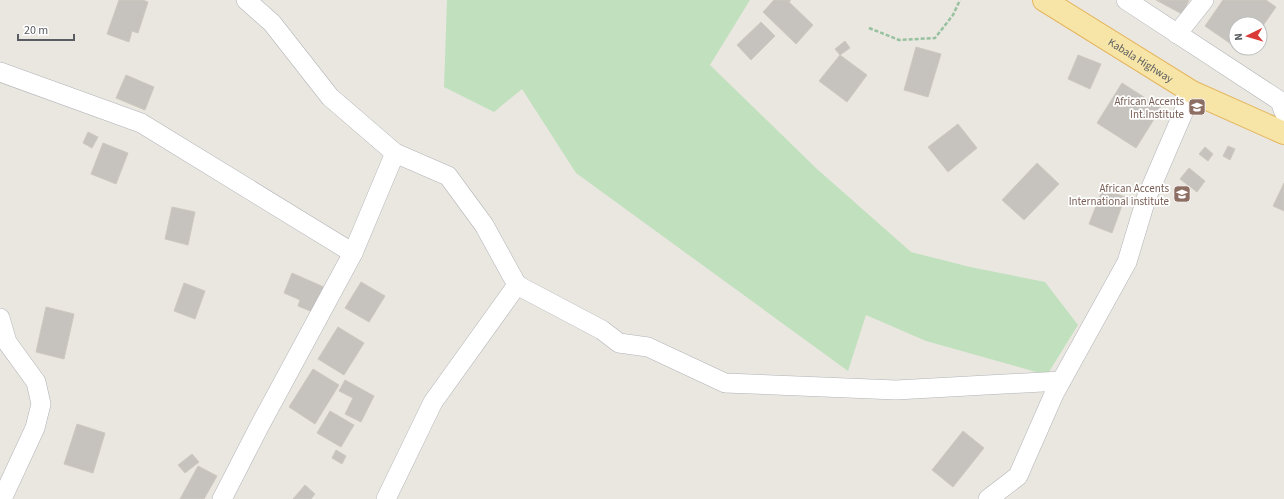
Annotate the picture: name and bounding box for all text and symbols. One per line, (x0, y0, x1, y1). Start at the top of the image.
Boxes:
scale bar (18, 16, 74, 42)
north arrow (1228, 16, 1268, 56)
text: 20 m (24, 22, 48, 39)
text: N (1231, 33, 1246, 41)
street label: Kabala Highway (1105, 34, 1176, 86)
place label: African Accents Int.Institute (1115, 94, 1185, 122)
school or university icon: African Accents Int.Institute (1187, 97, 1207, 117)
place label: African Accents International institute (1069, 181, 1170, 209)
school or university icon: African Accents International institute (1172, 184, 1192, 204)

